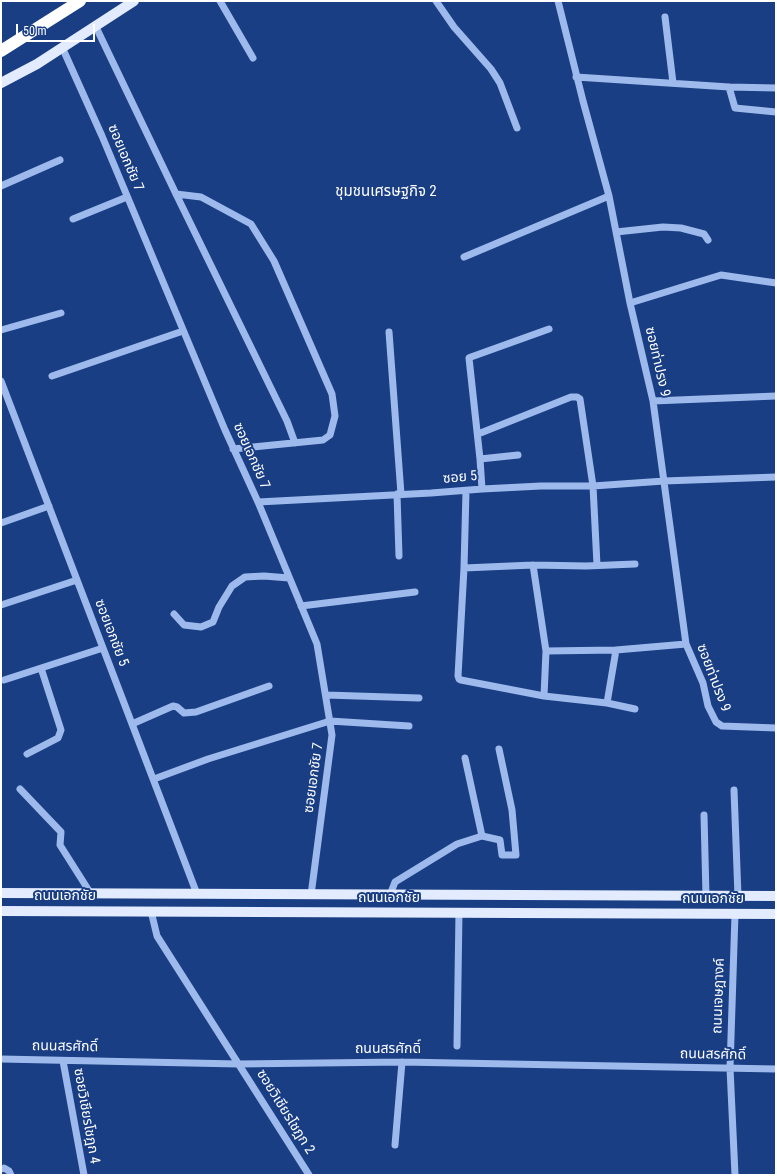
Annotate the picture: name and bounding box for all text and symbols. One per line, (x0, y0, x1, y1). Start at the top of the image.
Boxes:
scale bar (18, 16, 97, 42)
text: 50 m (23, 24, 47, 38)
street label: ซอยเอกชัย 7 (103, 122, 147, 194)
district label: ชุมชนเศรษฐกิจ 2 (335, 183, 437, 201)
street label: ซอยท่าปรง 9 (641, 325, 673, 399)
street label: ซอยเอกชัย 7 (229, 420, 273, 492)
street label: ซอย 5 (442, 468, 478, 488)
street label: ซอยเอกชัย 5 (90, 597, 132, 669)
street label: ซอยท่าปรง 9 (692, 642, 734, 714)
street label: ซอยเอกชัย 7 (301, 742, 327, 814)
street label: ถนนเอกชัย (34, 888, 96, 904)
street label: ถนนเอกชัย (358, 890, 420, 906)
street label: ถนนเอกชัย (682, 891, 744, 907)
street label: ถนนเจษฎางค์ (709, 958, 729, 1034)
street label: ถนนสรศักดิ์ (32, 1038, 98, 1056)
street label: ถนนสรศักดิ์ (355, 1041, 421, 1057)
street label: ถนนสรศักดิ์ (680, 1046, 746, 1064)
street label: ซอยวิเชียรโชฎก 4 (69, 1067, 103, 1165)
street label: ซอยวิเชียรโชฎก 2 (252, 1067, 318, 1157)

